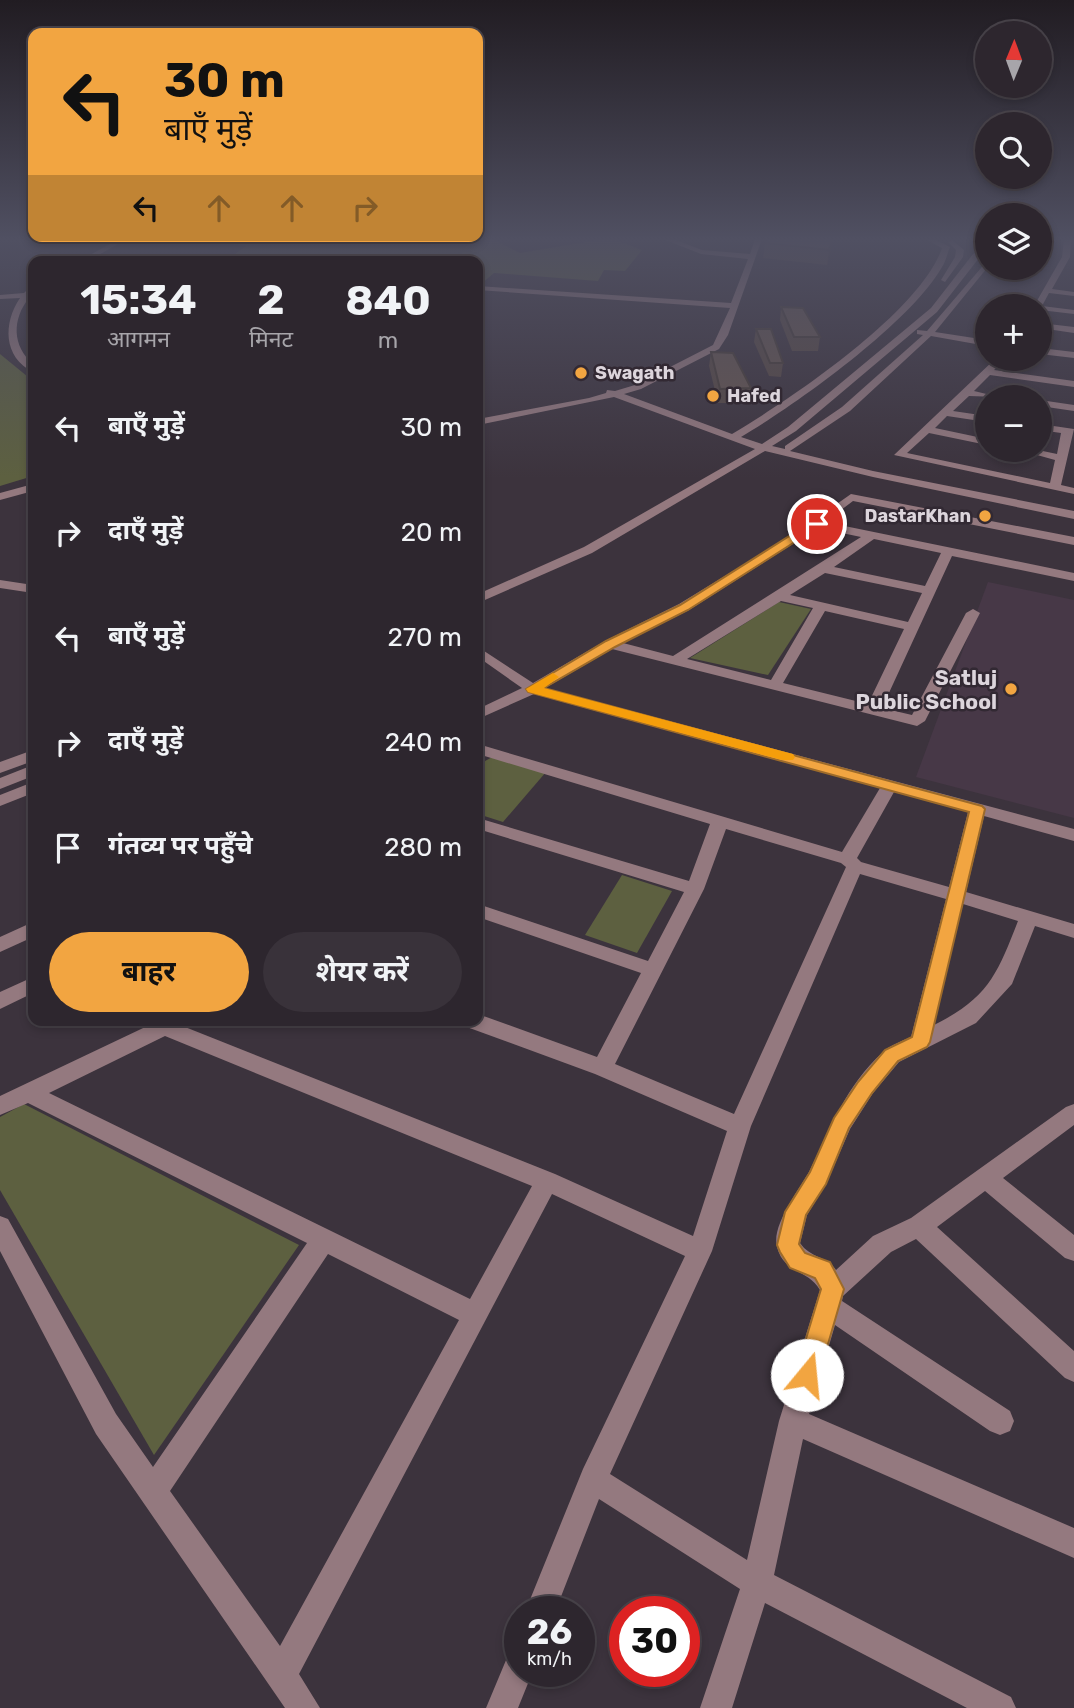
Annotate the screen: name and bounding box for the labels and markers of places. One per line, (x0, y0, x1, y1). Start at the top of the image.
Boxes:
place label: Swagath (595, 362, 674, 384)
marker: Swagath (573, 365, 589, 381)
place label: Hafed (727, 385, 781, 407)
marker: Hafed (705, 388, 721, 404)
pin (787, 494, 847, 554)
place label: DastarKhan (865, 505, 971, 527)
marker: DastarKhan (977, 508, 993, 524)
place label: Satluj Public School (856, 665, 997, 714)
marker: Satluj Public School (1003, 681, 1019, 697)

